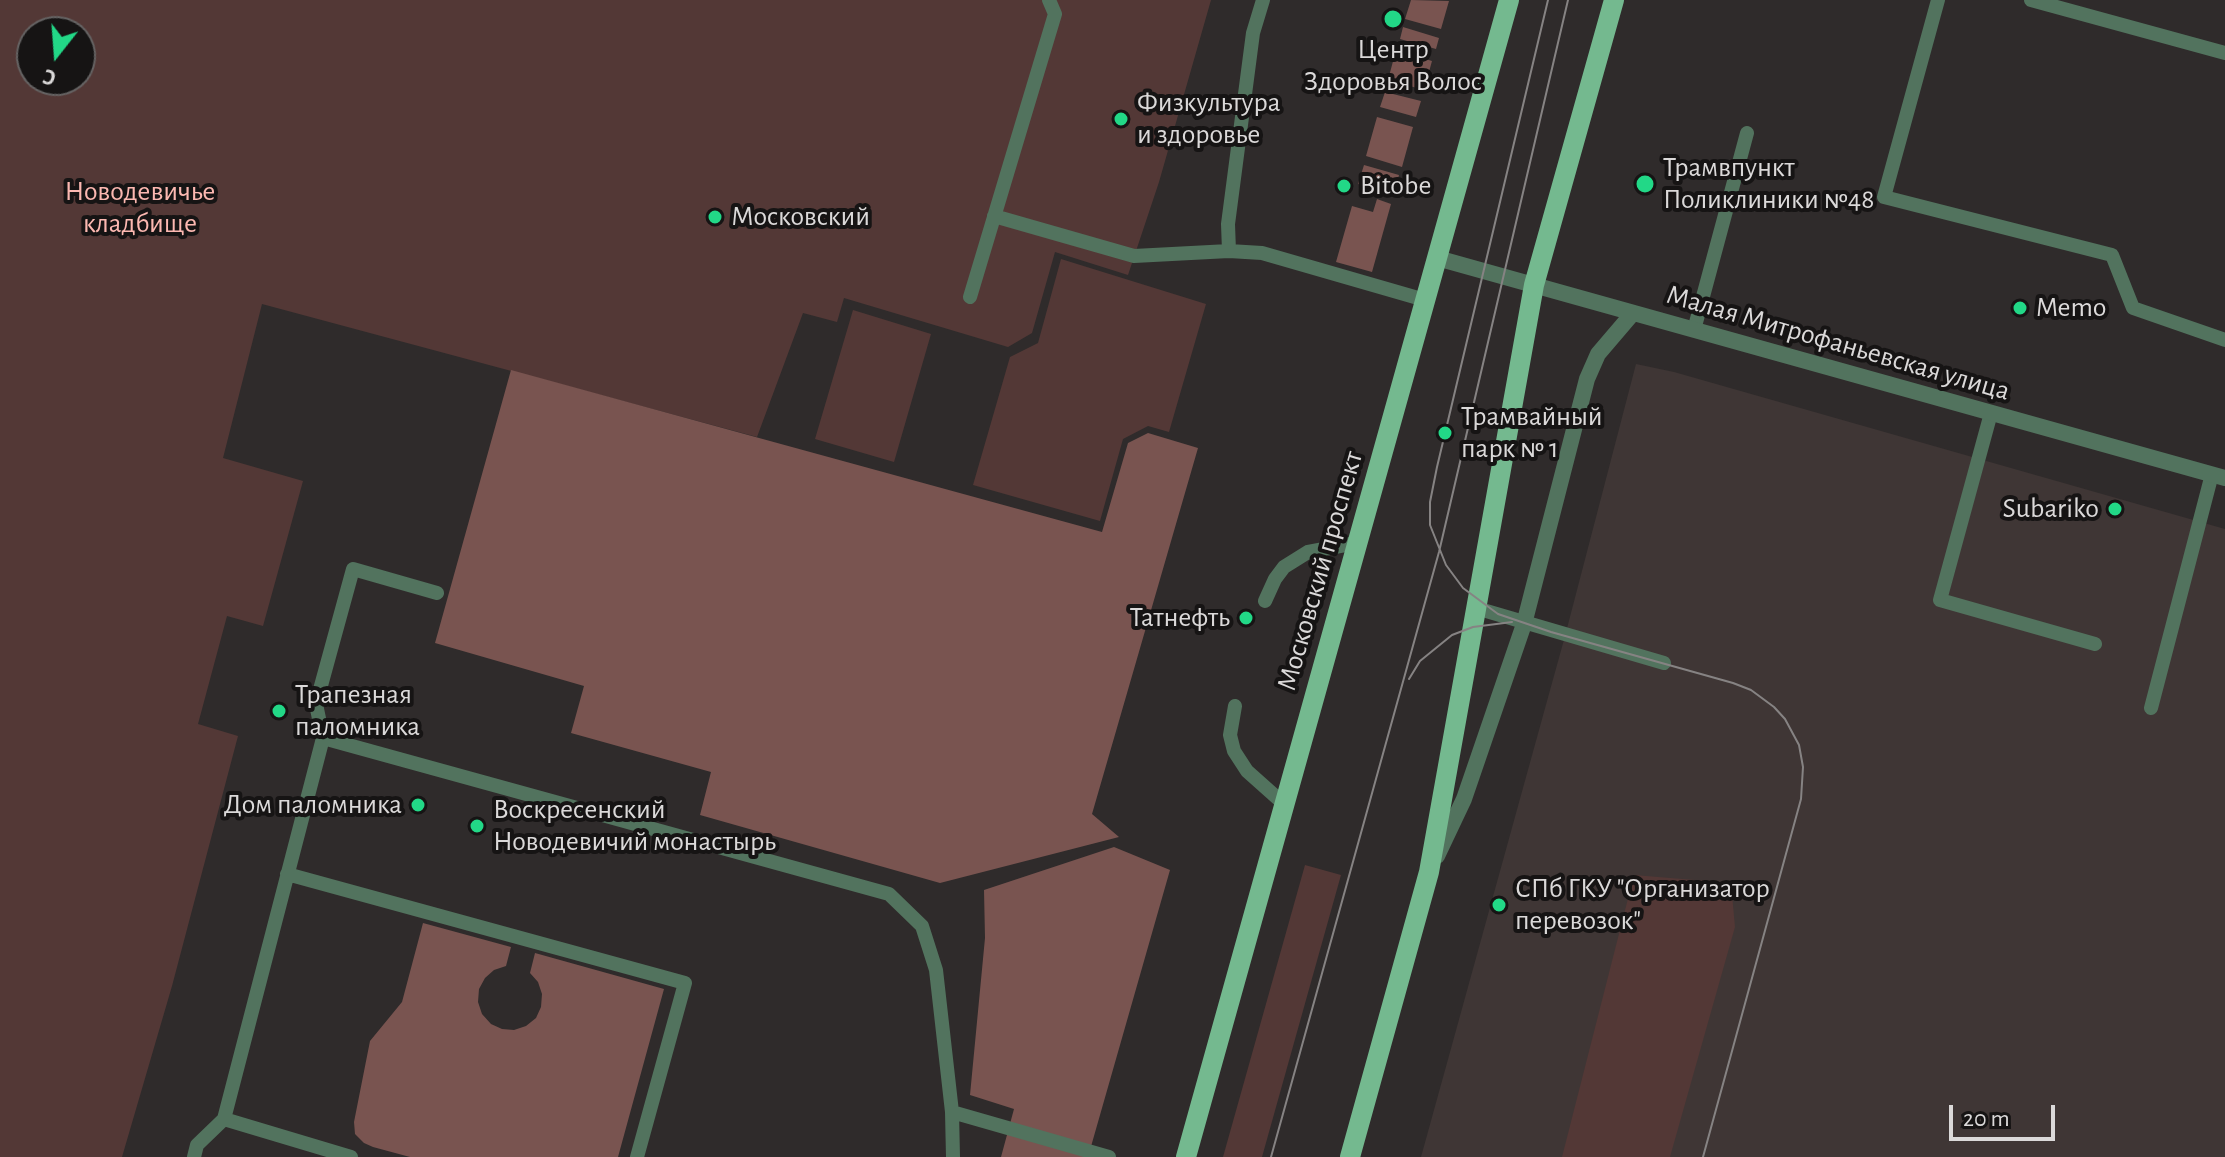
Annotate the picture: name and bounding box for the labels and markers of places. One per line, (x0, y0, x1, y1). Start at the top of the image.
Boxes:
marker: Центр Здоровья Волос (1382, 8, 1404, 30)
place label: Центр Здоровья Волос (1304, 33, 1482, 99)
place label: Физкультура и здоровье (1137, 86, 1281, 152)
marker: Физкультура и здоровье (1112, 110, 1130, 128)
place label: Трамвпункт Поликлиники №48 (1663, 151, 1875, 217)
place label: Bitobe (1360, 169, 1431, 203)
marker: Трамвпункт Поликлиники №48 (1634, 173, 1656, 195)
marker: Bitobe (1335, 177, 1353, 195)
place label: Московский (731, 200, 870, 234)
marker: Московский (706, 208, 724, 226)
place label: Memo (2036, 291, 2107, 325)
marker: Memo (2011, 299, 2029, 317)
place label: Трамвайный парк № 1 (1461, 400, 1603, 466)
marker: Трамвайный парк № 1 (1436, 424, 1454, 442)
place label: Subariko (2003, 492, 2099, 526)
marker: Subariko (2106, 500, 2124, 518)
place label: Татнефть (1130, 601, 1230, 635)
marker: Татнефть (1237, 609, 1255, 627)
place label: Трапезная паломника (295, 678, 420, 744)
marker: Трапезная паломника (270, 702, 288, 720)
place label: Дом паломника (224, 788, 402, 822)
place label: Воскресенский Новодевичий монастырь (493, 793, 776, 859)
marker: Дом паломника (409, 796, 427, 814)
marker: Воскресенский Новодевичий монастырь (468, 817, 486, 835)
place label: СПб ГКУ "Организатор перевозок" (1515, 872, 1770, 938)
marker: СПб ГКУ "Организатор перевозок" (1490, 896, 1508, 914)

